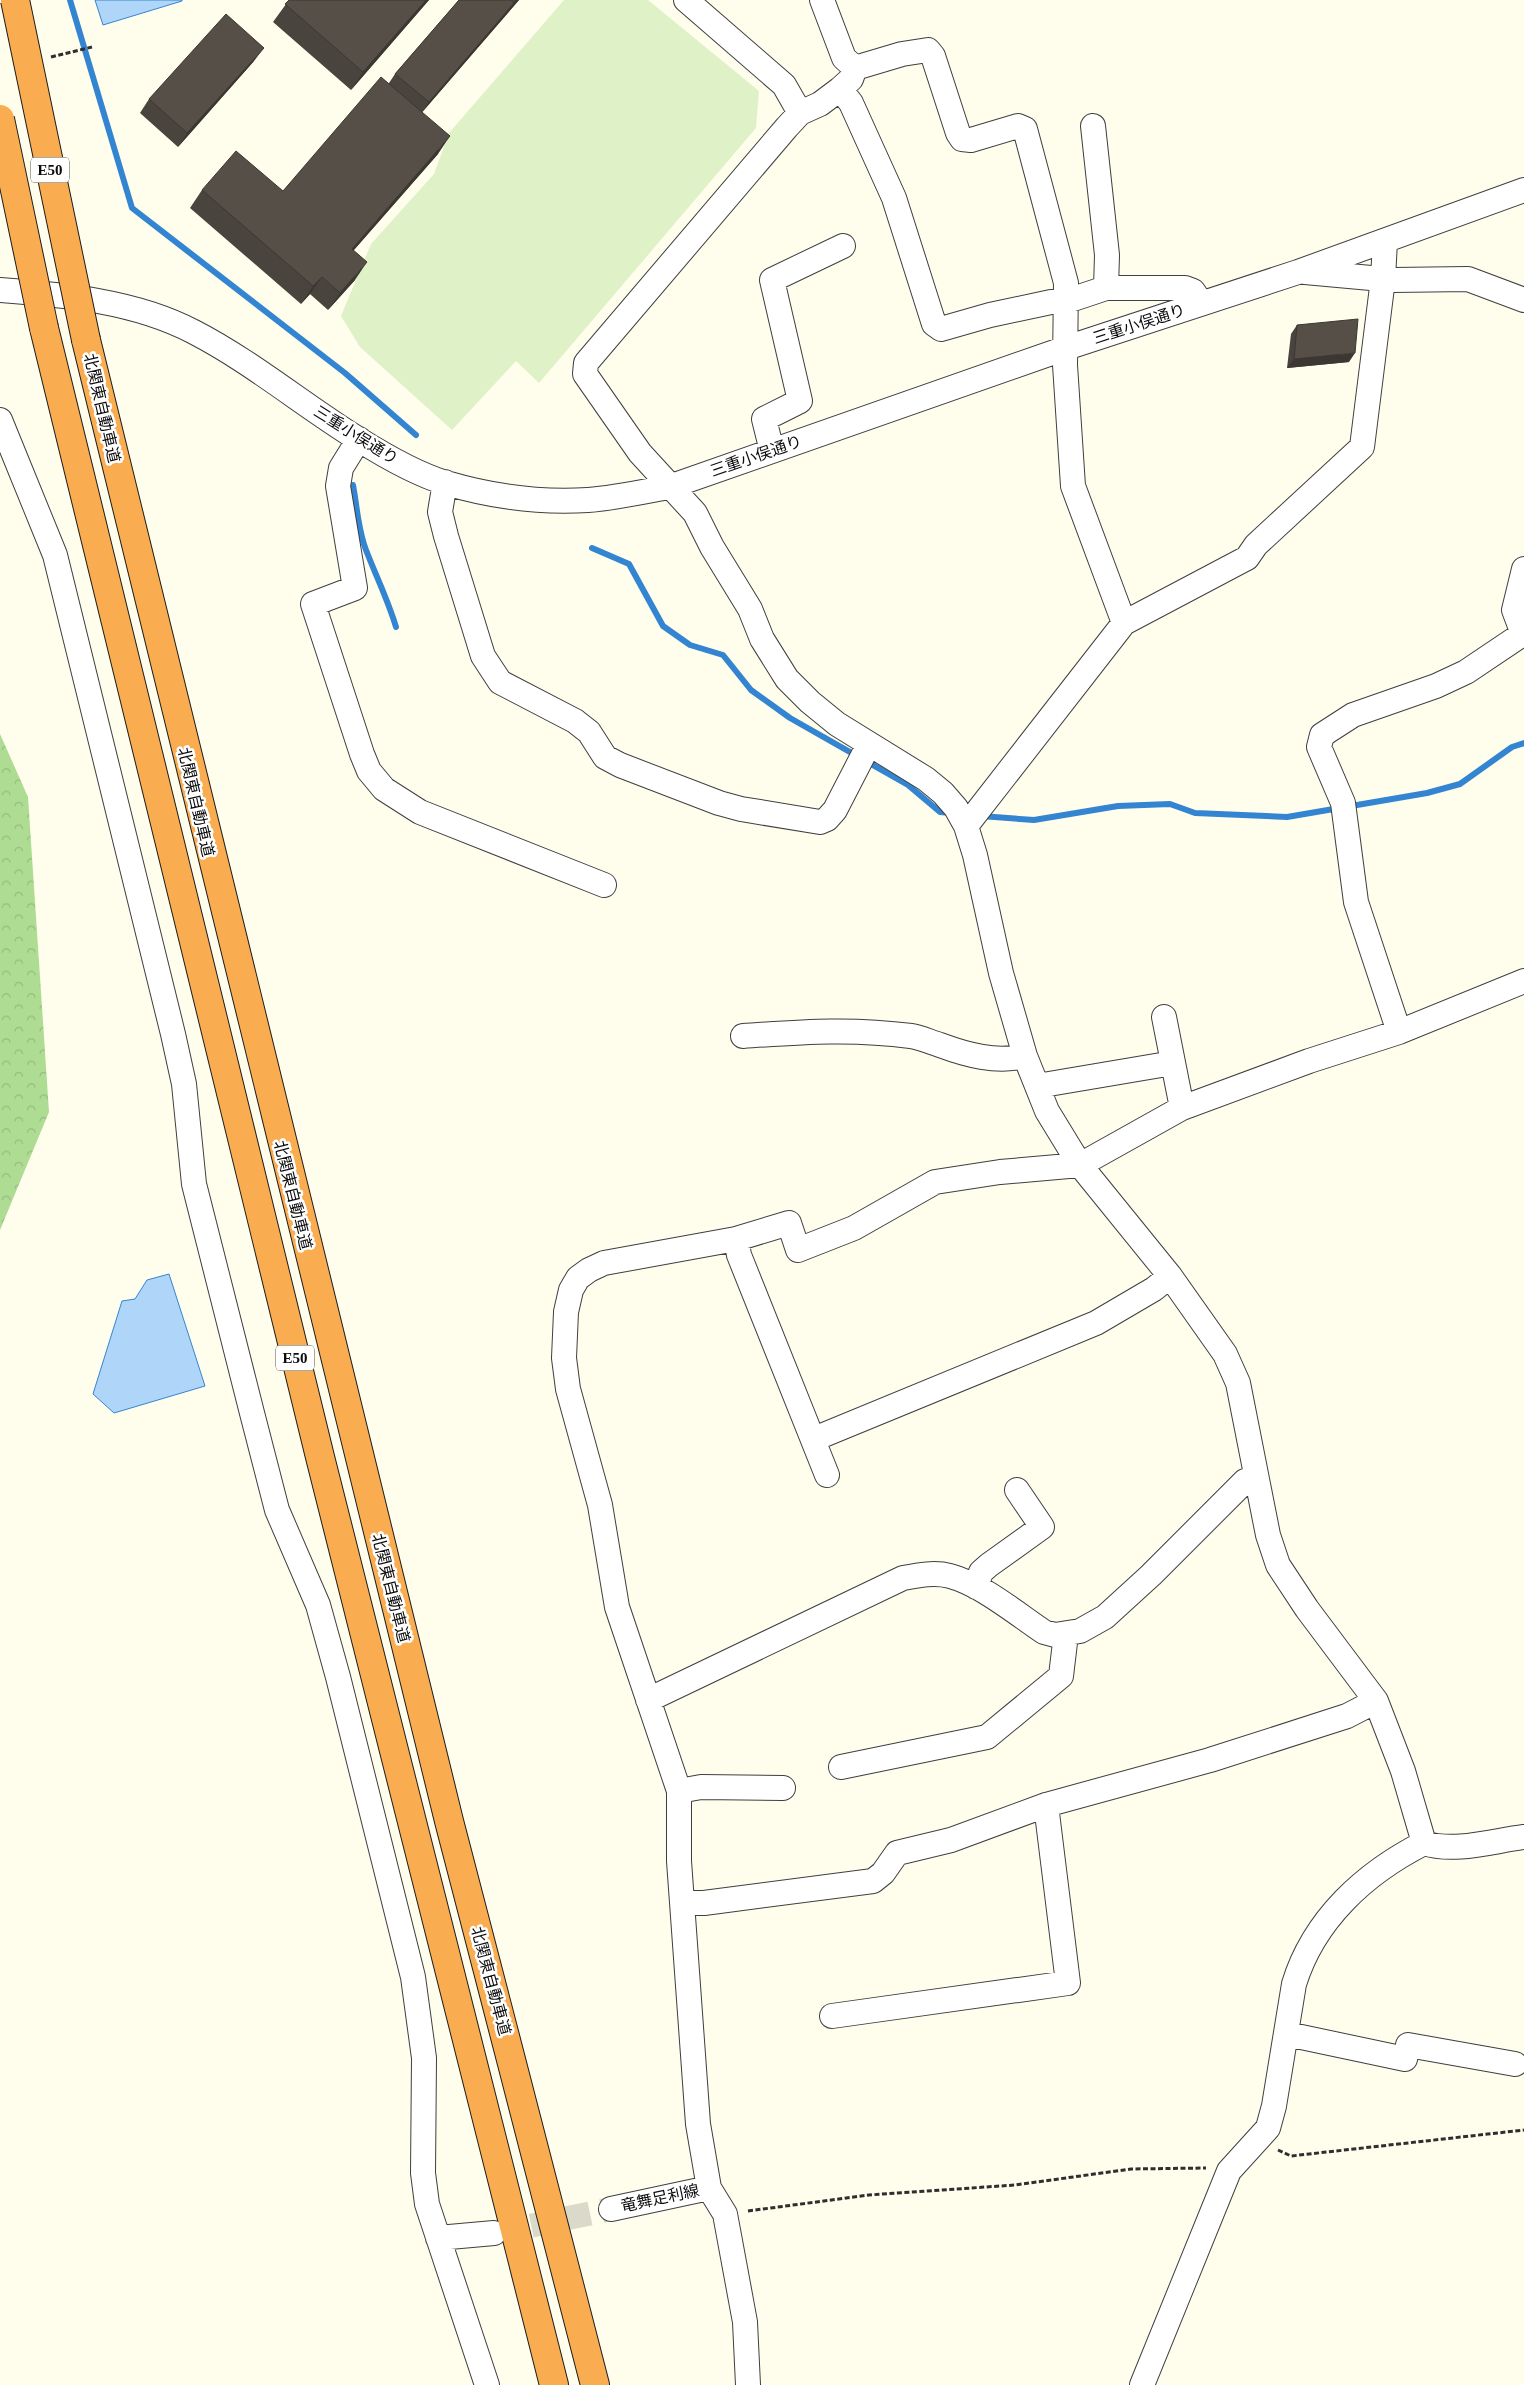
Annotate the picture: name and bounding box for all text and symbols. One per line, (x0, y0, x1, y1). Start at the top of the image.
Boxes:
road number: E50 (31, 158, 69, 182)
street label: 三重小俣通り (1091, 301, 1187, 347)
street label: 北関東自動車道 (81, 352, 123, 464)
street label: 三重小俣通り (311, 402, 401, 468)
street label: 三重小俣通り (708, 432, 804, 480)
street label: 北関東自動車道 (175, 746, 217, 858)
street label: 北関東自動車道 (271, 1139, 315, 1251)
road number: E50 (276, 1346, 314, 1370)
street label: 北関東自動車道 (369, 1532, 413, 1644)
street label: 北関東自動車道 (468, 1925, 514, 2037)
street label: 竜舞足利線 (619, 2181, 701, 2215)

